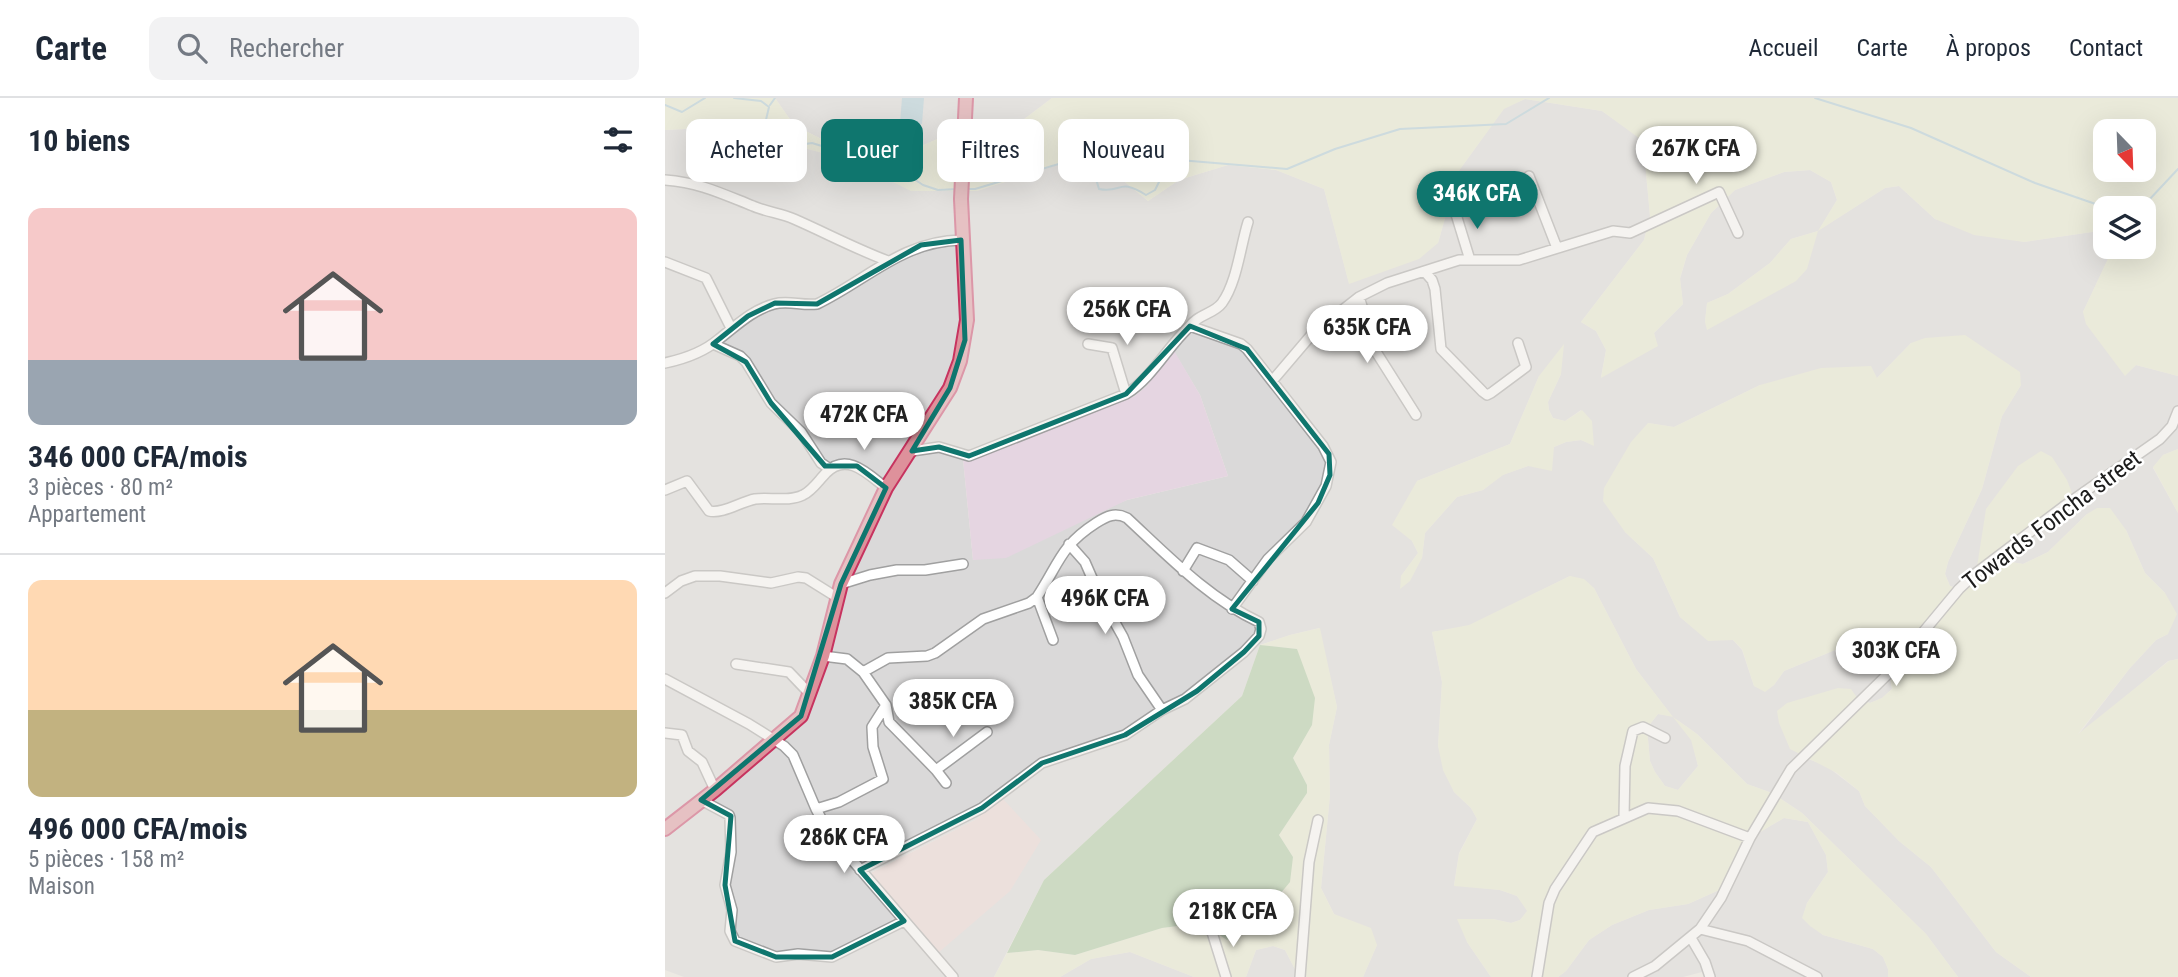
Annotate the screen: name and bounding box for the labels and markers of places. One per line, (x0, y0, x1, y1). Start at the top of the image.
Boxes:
pin: 267K CFA (1624, 126, 1768, 186)
pin: 346K CFA (1405, 172, 1549, 231)
pin: 256K CFA (1055, 288, 1199, 347)
pin: 635K CFA (1295, 306, 1439, 365)
pin: 472K CFA (792, 392, 936, 452)
pin: 496K CFA (1033, 576, 1177, 636)
pin: 303K CFA (1824, 628, 1968, 688)
pin: 385K CFA (881, 680, 1025, 739)
pin: 286K CFA (772, 816, 916, 875)
pin: 218K CFA (1161, 890, 1305, 949)

